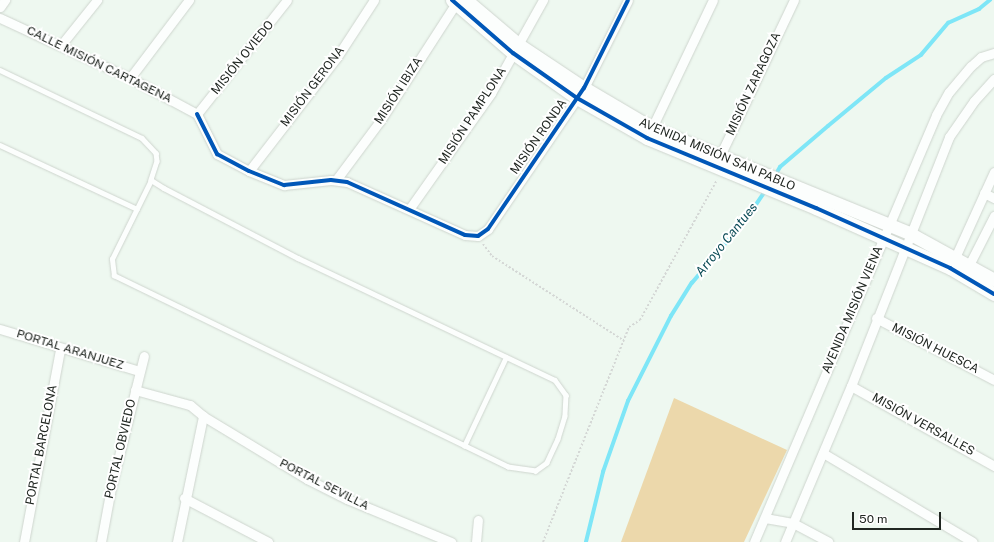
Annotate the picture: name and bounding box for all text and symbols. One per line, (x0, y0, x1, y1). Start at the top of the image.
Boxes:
street label: MISIÓN OVIEDO (209, 18, 277, 98)
street label: CALLE MISIÓN CARTAGENA (24, 24, 174, 106)
street label: MISIÓN ZARAGOZA (724, 30, 784, 138)
street label: MISIÓN GERONA (278, 44, 348, 130)
street label: MISIÓN IBIZA (372, 55, 426, 127)
street label: MISIÓN PAMPLONA (436, 65, 510, 167)
street label: MISIÓN RONDA (508, 97, 570, 177)
street label: AVENIDA MISIÓN SAN PABLO (637, 116, 797, 194)
water label: Arroyo Cantues (693, 200, 761, 280)
street label: AVENIDA MISIÓN VIENA (820, 244, 886, 376)
street label: MISIÓN HUESCA (889, 321, 981, 377)
street label: PORTAL ARANJUEZ (15, 327, 125, 373)
street label: PORTAL BARCELONA (23, 384, 61, 506)
street label: MISIÓN VERSALLES (869, 391, 977, 459)
street label: PORTAL OBVIEDO (103, 398, 139, 500)
street label: PORTAL SEVILLA (277, 456, 371, 514)
scale bar (854, 504, 943, 530)
text: 50 m (859, 512, 887, 526)

